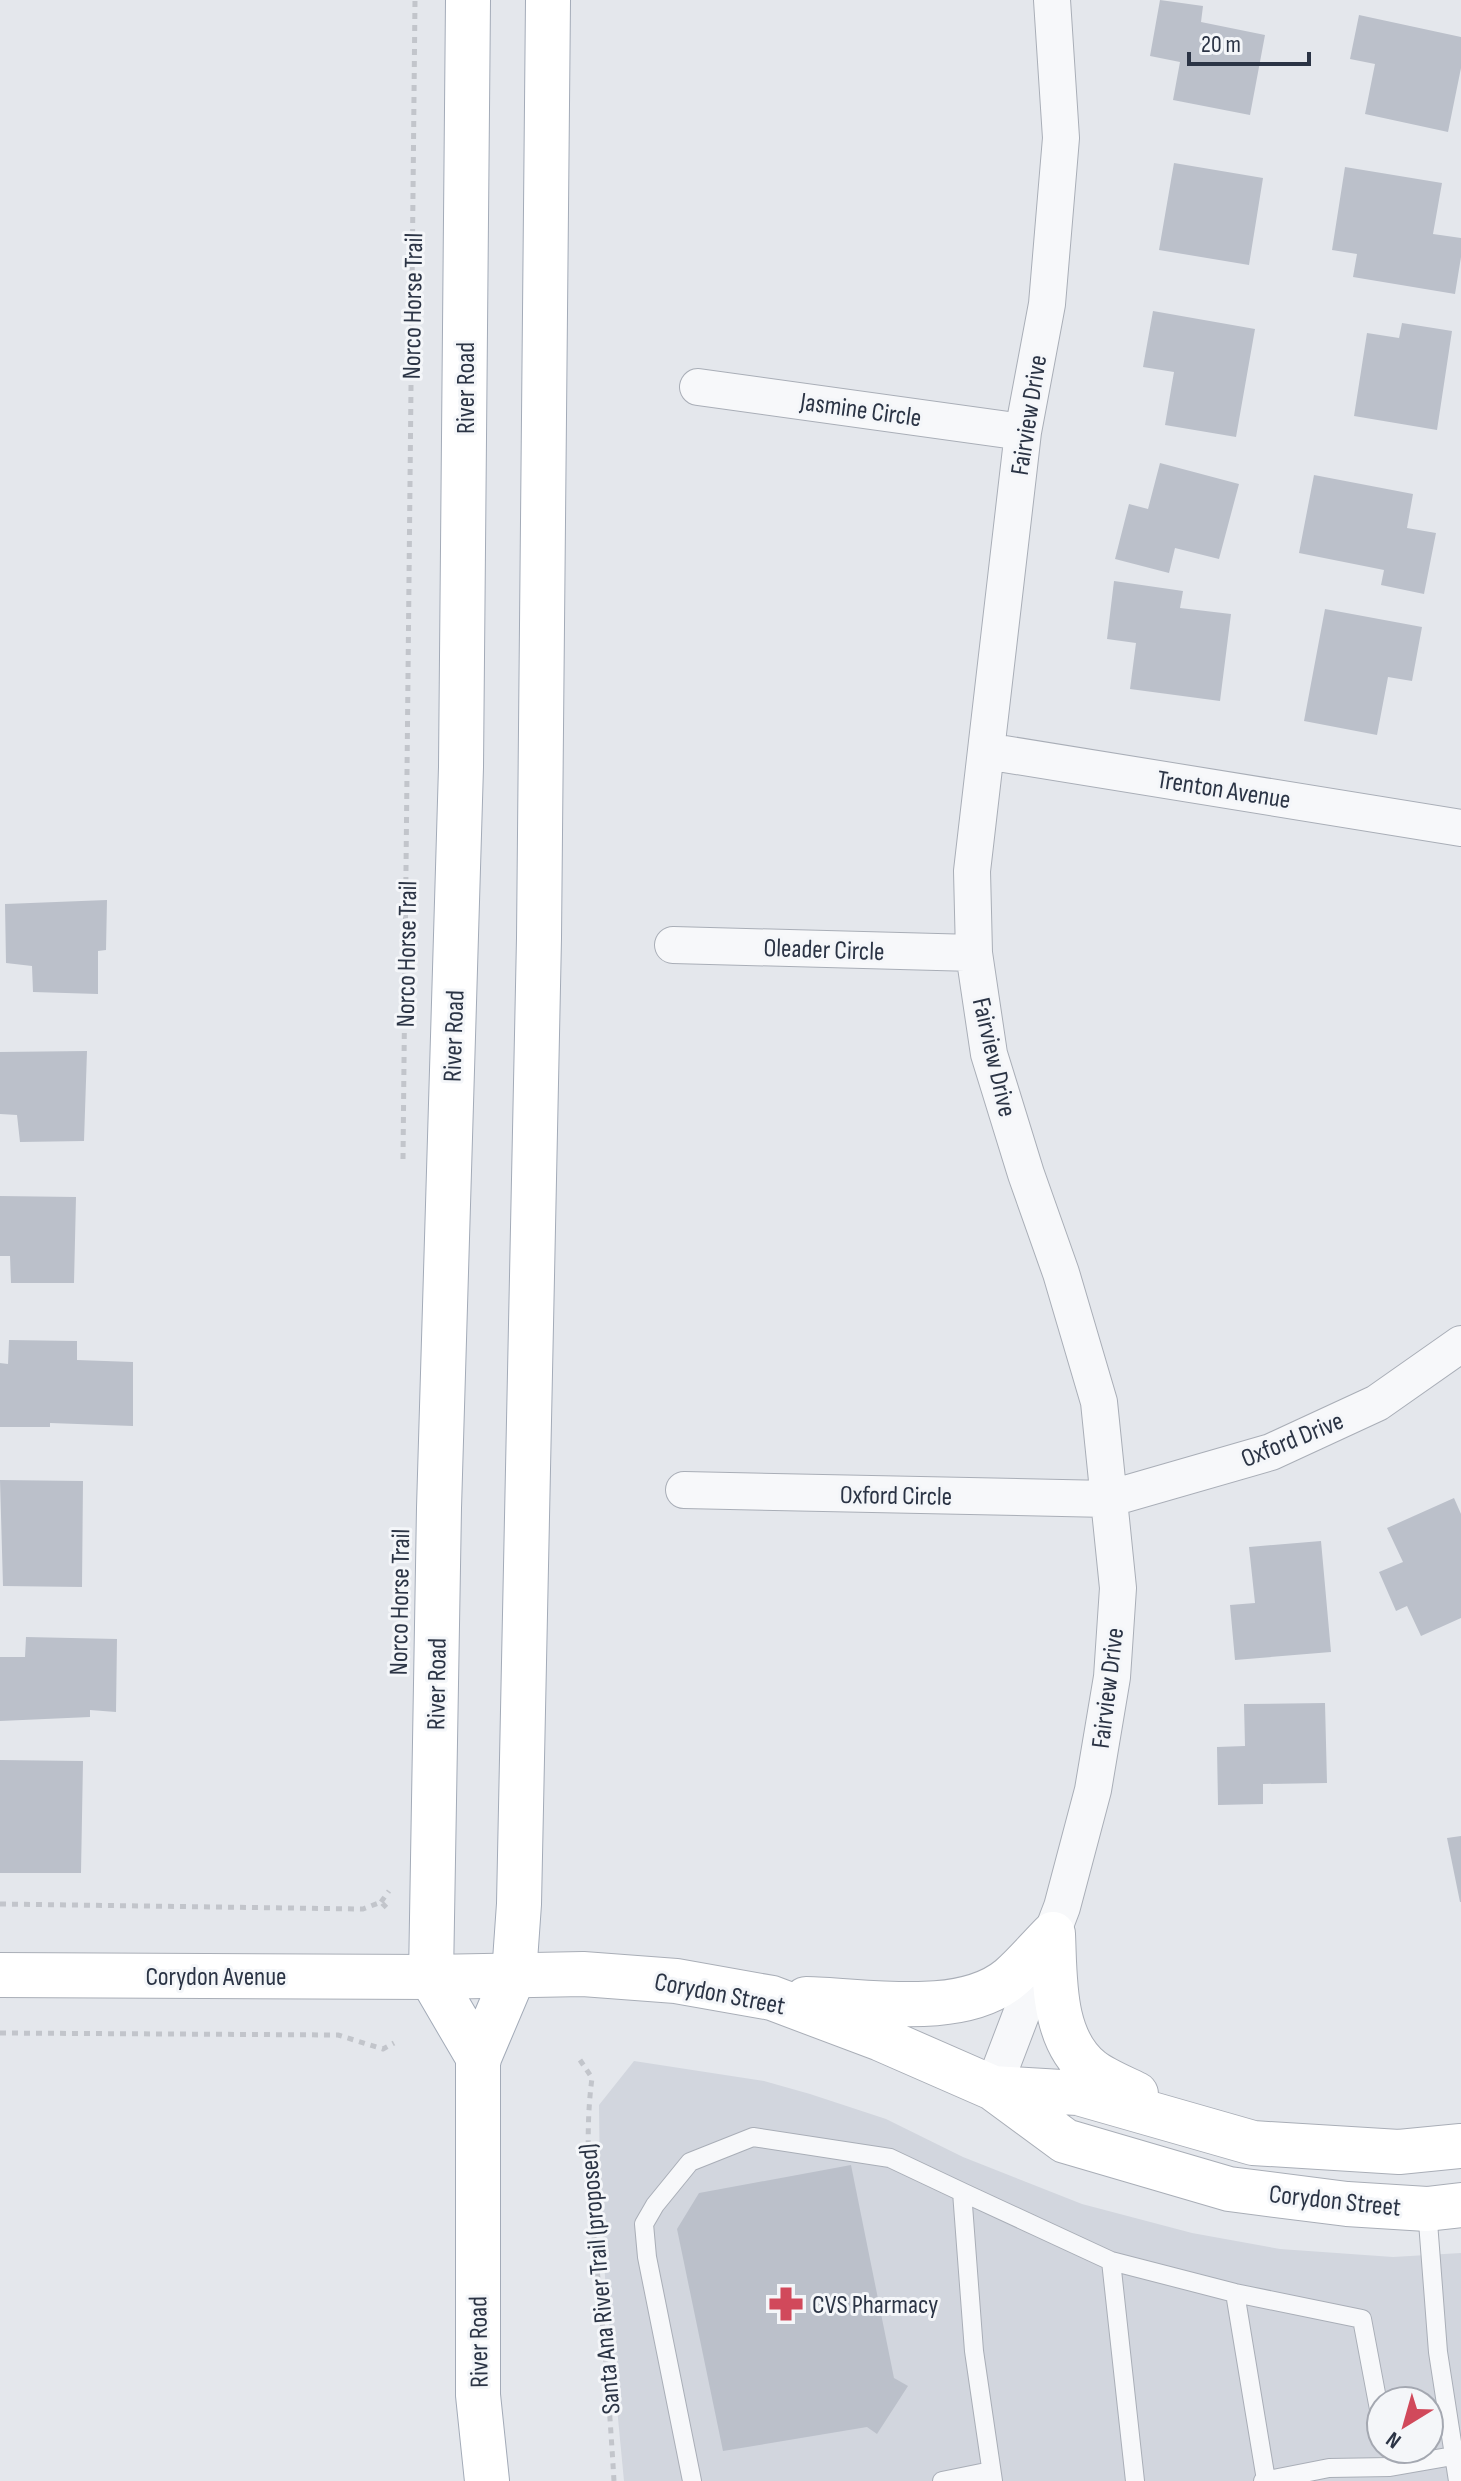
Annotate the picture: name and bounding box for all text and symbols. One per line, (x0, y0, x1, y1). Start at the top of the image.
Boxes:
scale bar (1189, 16, 1309, 66)
text: 20 m (1201, 30, 1241, 59)
street label: Norco Horse Trail (397, 232, 430, 380)
street label: River Road (451, 342, 482, 434)
street label: Fairview Drive (1005, 353, 1054, 478)
street label: Jasmine Circle (797, 386, 923, 434)
street label: Trenton Avenue (1155, 765, 1293, 816)
street label: Norco Horse Trail (391, 880, 424, 1028)
street label: Oleader Circle (763, 933, 885, 968)
street label: River Road (437, 990, 472, 1083)
street label: Fairview Drive (965, 995, 1022, 1120)
street label: Oxford Drive (1237, 1406, 1348, 1475)
street label: Oxford Circle (839, 1480, 952, 1513)
street label: Norco Horse Trail (384, 1528, 417, 1676)
street label: Fairview Drive (1086, 1626, 1131, 1750)
street label: River Road (421, 1638, 454, 1730)
street label: Corydon Avenue (145, 1962, 287, 1993)
street label: Corydon Street (652, 1967, 788, 2022)
street label: Santa Ana River Trail (proposed) (573, 2142, 628, 2415)
street label: Corydon Street (1267, 2179, 1402, 2224)
pharmacy icon: CVS Pharmacy (767, 2285, 805, 2323)
place label: CVS Pharmacy (812, 2290, 938, 2321)
street label: River Road (463, 2296, 496, 2388)
north arrow (1365, 2385, 1445, 2465)
text: N (1381, 2425, 1407, 2454)

